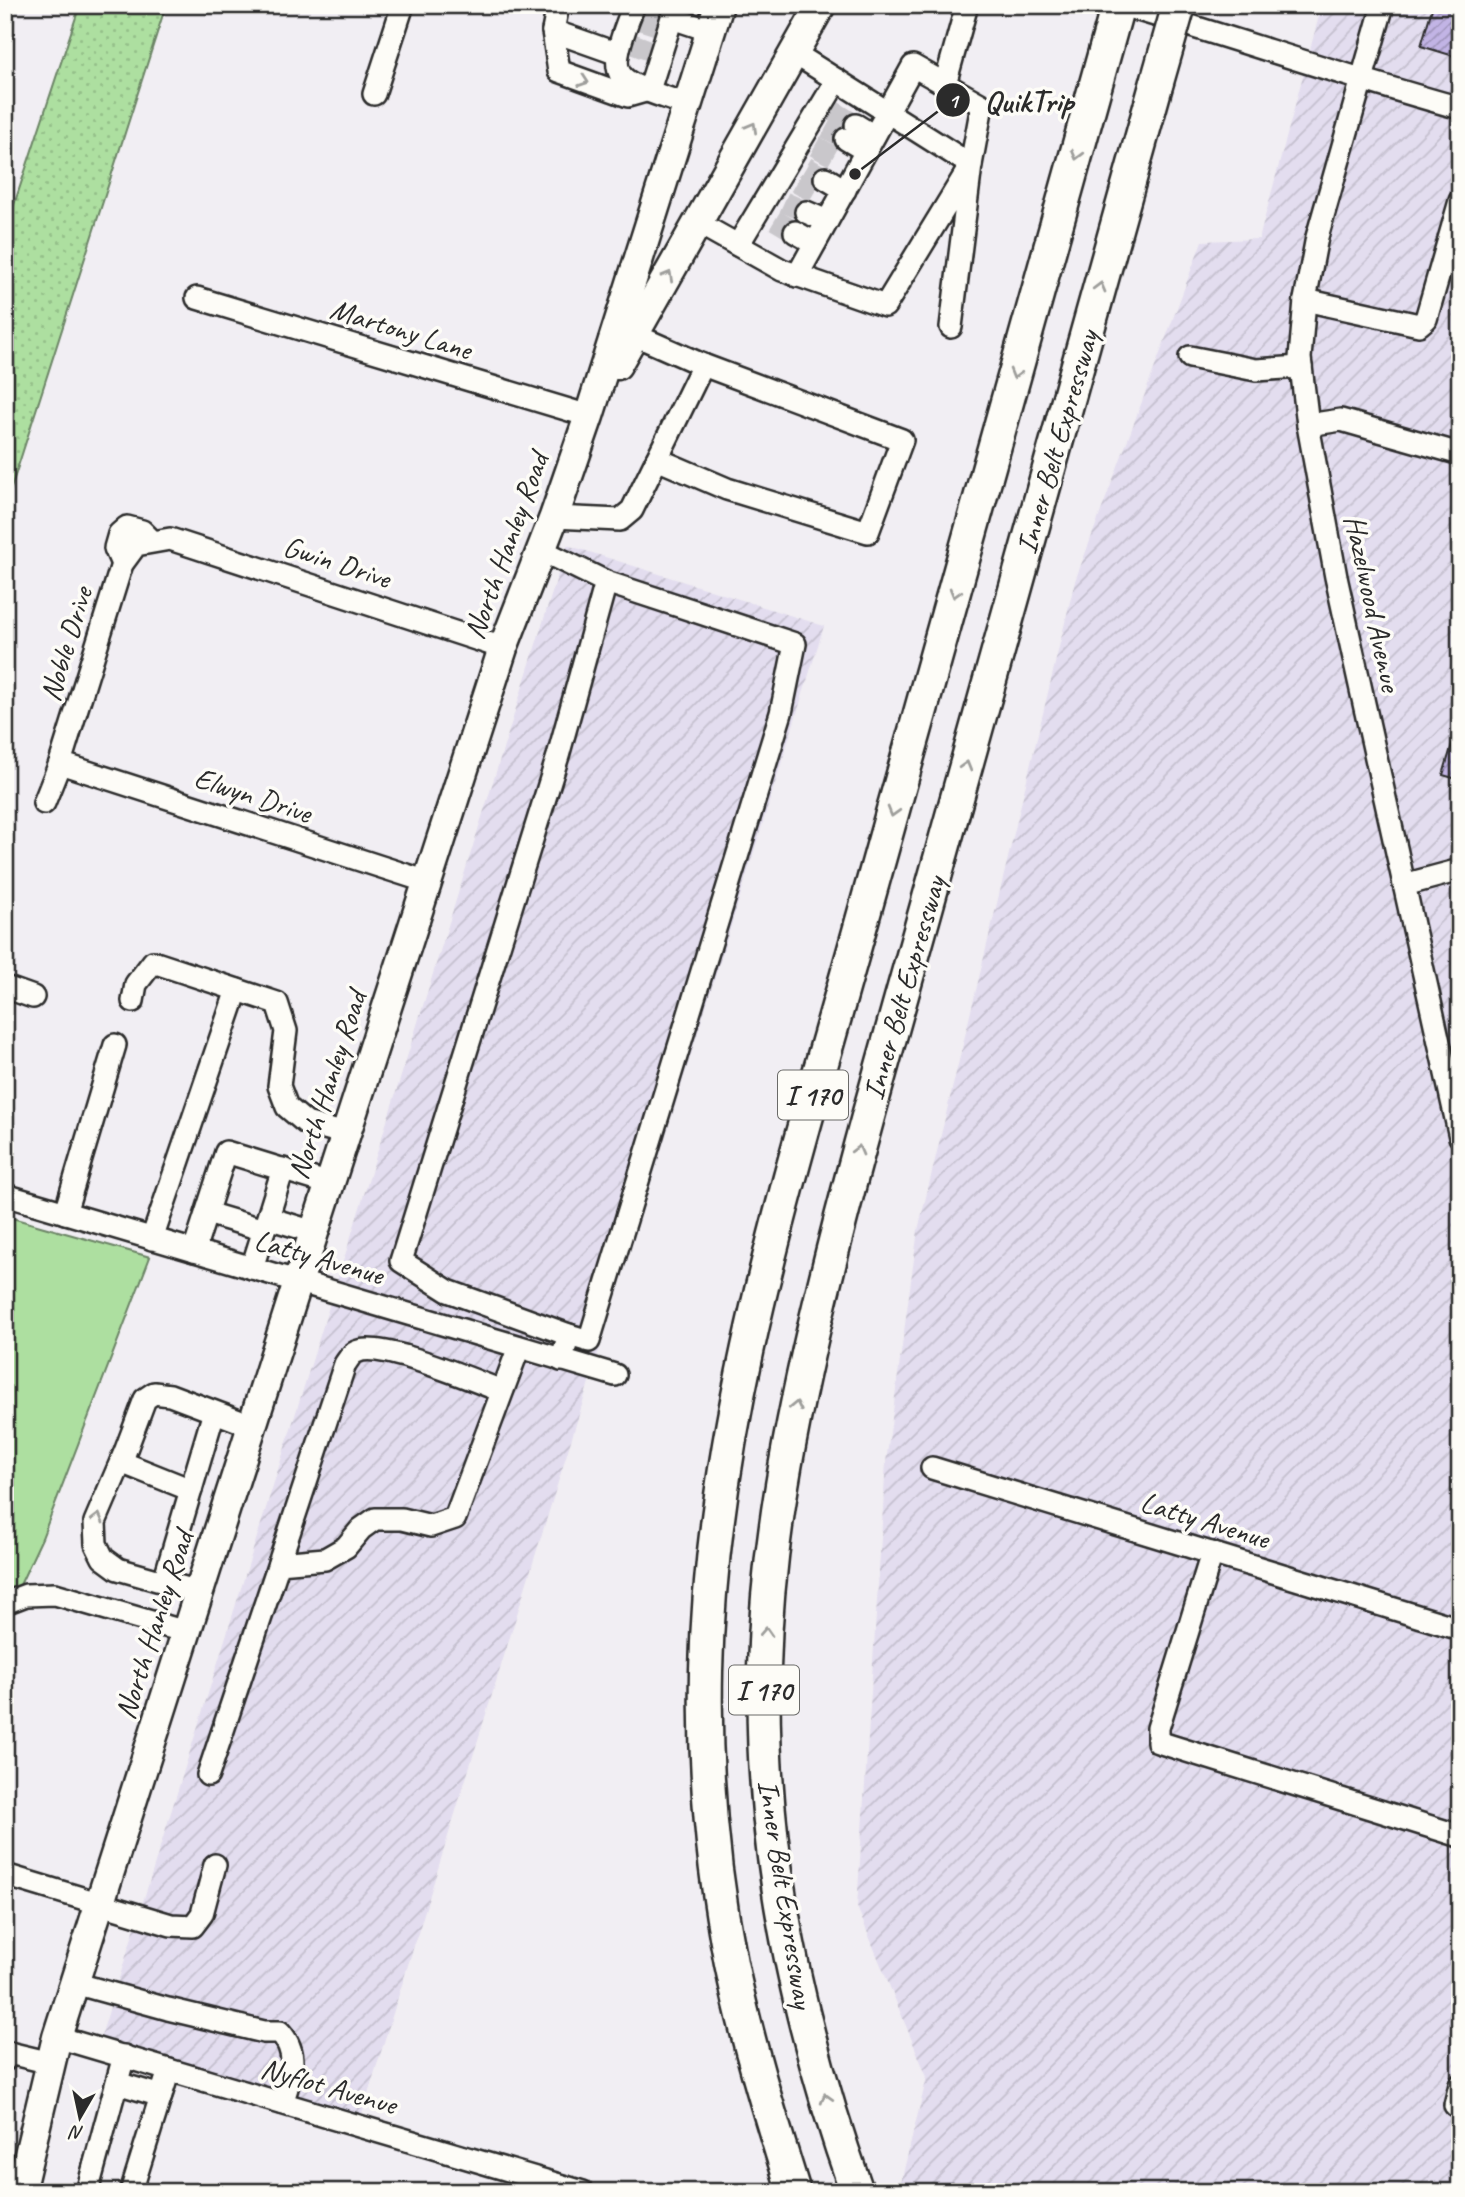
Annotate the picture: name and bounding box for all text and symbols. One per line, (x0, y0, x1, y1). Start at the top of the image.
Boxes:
one-way arrow (578, 73, 590, 87)
callout: QuikTrip (936, 74, 1088, 127)
text: QuikTrip (985, 81, 1076, 122)
text: 1 (948, 88, 960, 114)
one-way arrow (744, 122, 757, 134)
one-way arrow (1070, 148, 1085, 160)
one-way arrow (660, 270, 673, 283)
one-way arrow (1092, 281, 1106, 293)
street label: Martony Lane (326, 290, 478, 369)
street label: Inner Belt Expressway (1007, 323, 1108, 558)
one-way arrow (1009, 367, 1024, 379)
street label: North Hanley Road (455, 444, 559, 644)
street label: Hazelwood Avenue (1336, 511, 1411, 697)
street label: Gwin Drive (279, 527, 397, 598)
street label: Noble Drive (31, 580, 102, 706)
one-way arrow (948, 587, 963, 599)
street label: Elwyn Drive (190, 758, 318, 832)
one-way arrow (958, 760, 972, 772)
one-way arrow (886, 806, 901, 818)
street label: Inner Belt Expressway (854, 869, 955, 1104)
street label: North Hanley Road (279, 982, 377, 1184)
road number: I 170 (778, 1070, 848, 1120)
one-way arrow (850, 1144, 865, 1156)
street label: Latty Avenue (250, 1221, 390, 1294)
one-way arrow (788, 1400, 803, 1412)
street label: Latty Avenue (1136, 1483, 1276, 1558)
one-way arrow (90, 1512, 104, 1524)
street label: North Hanley Road (106, 1522, 204, 1724)
one-way arrow (758, 1626, 773, 1637)
road number: I 170 (729, 1666, 799, 1714)
street label: Inner Belt Expressway (749, 1777, 823, 2013)
street label: Nyflot Avenue (257, 2049, 403, 2124)
north arrow (46, 2082, 116, 2152)
one-way arrow (819, 2092, 834, 2104)
text: N (67, 2120, 85, 2146)

